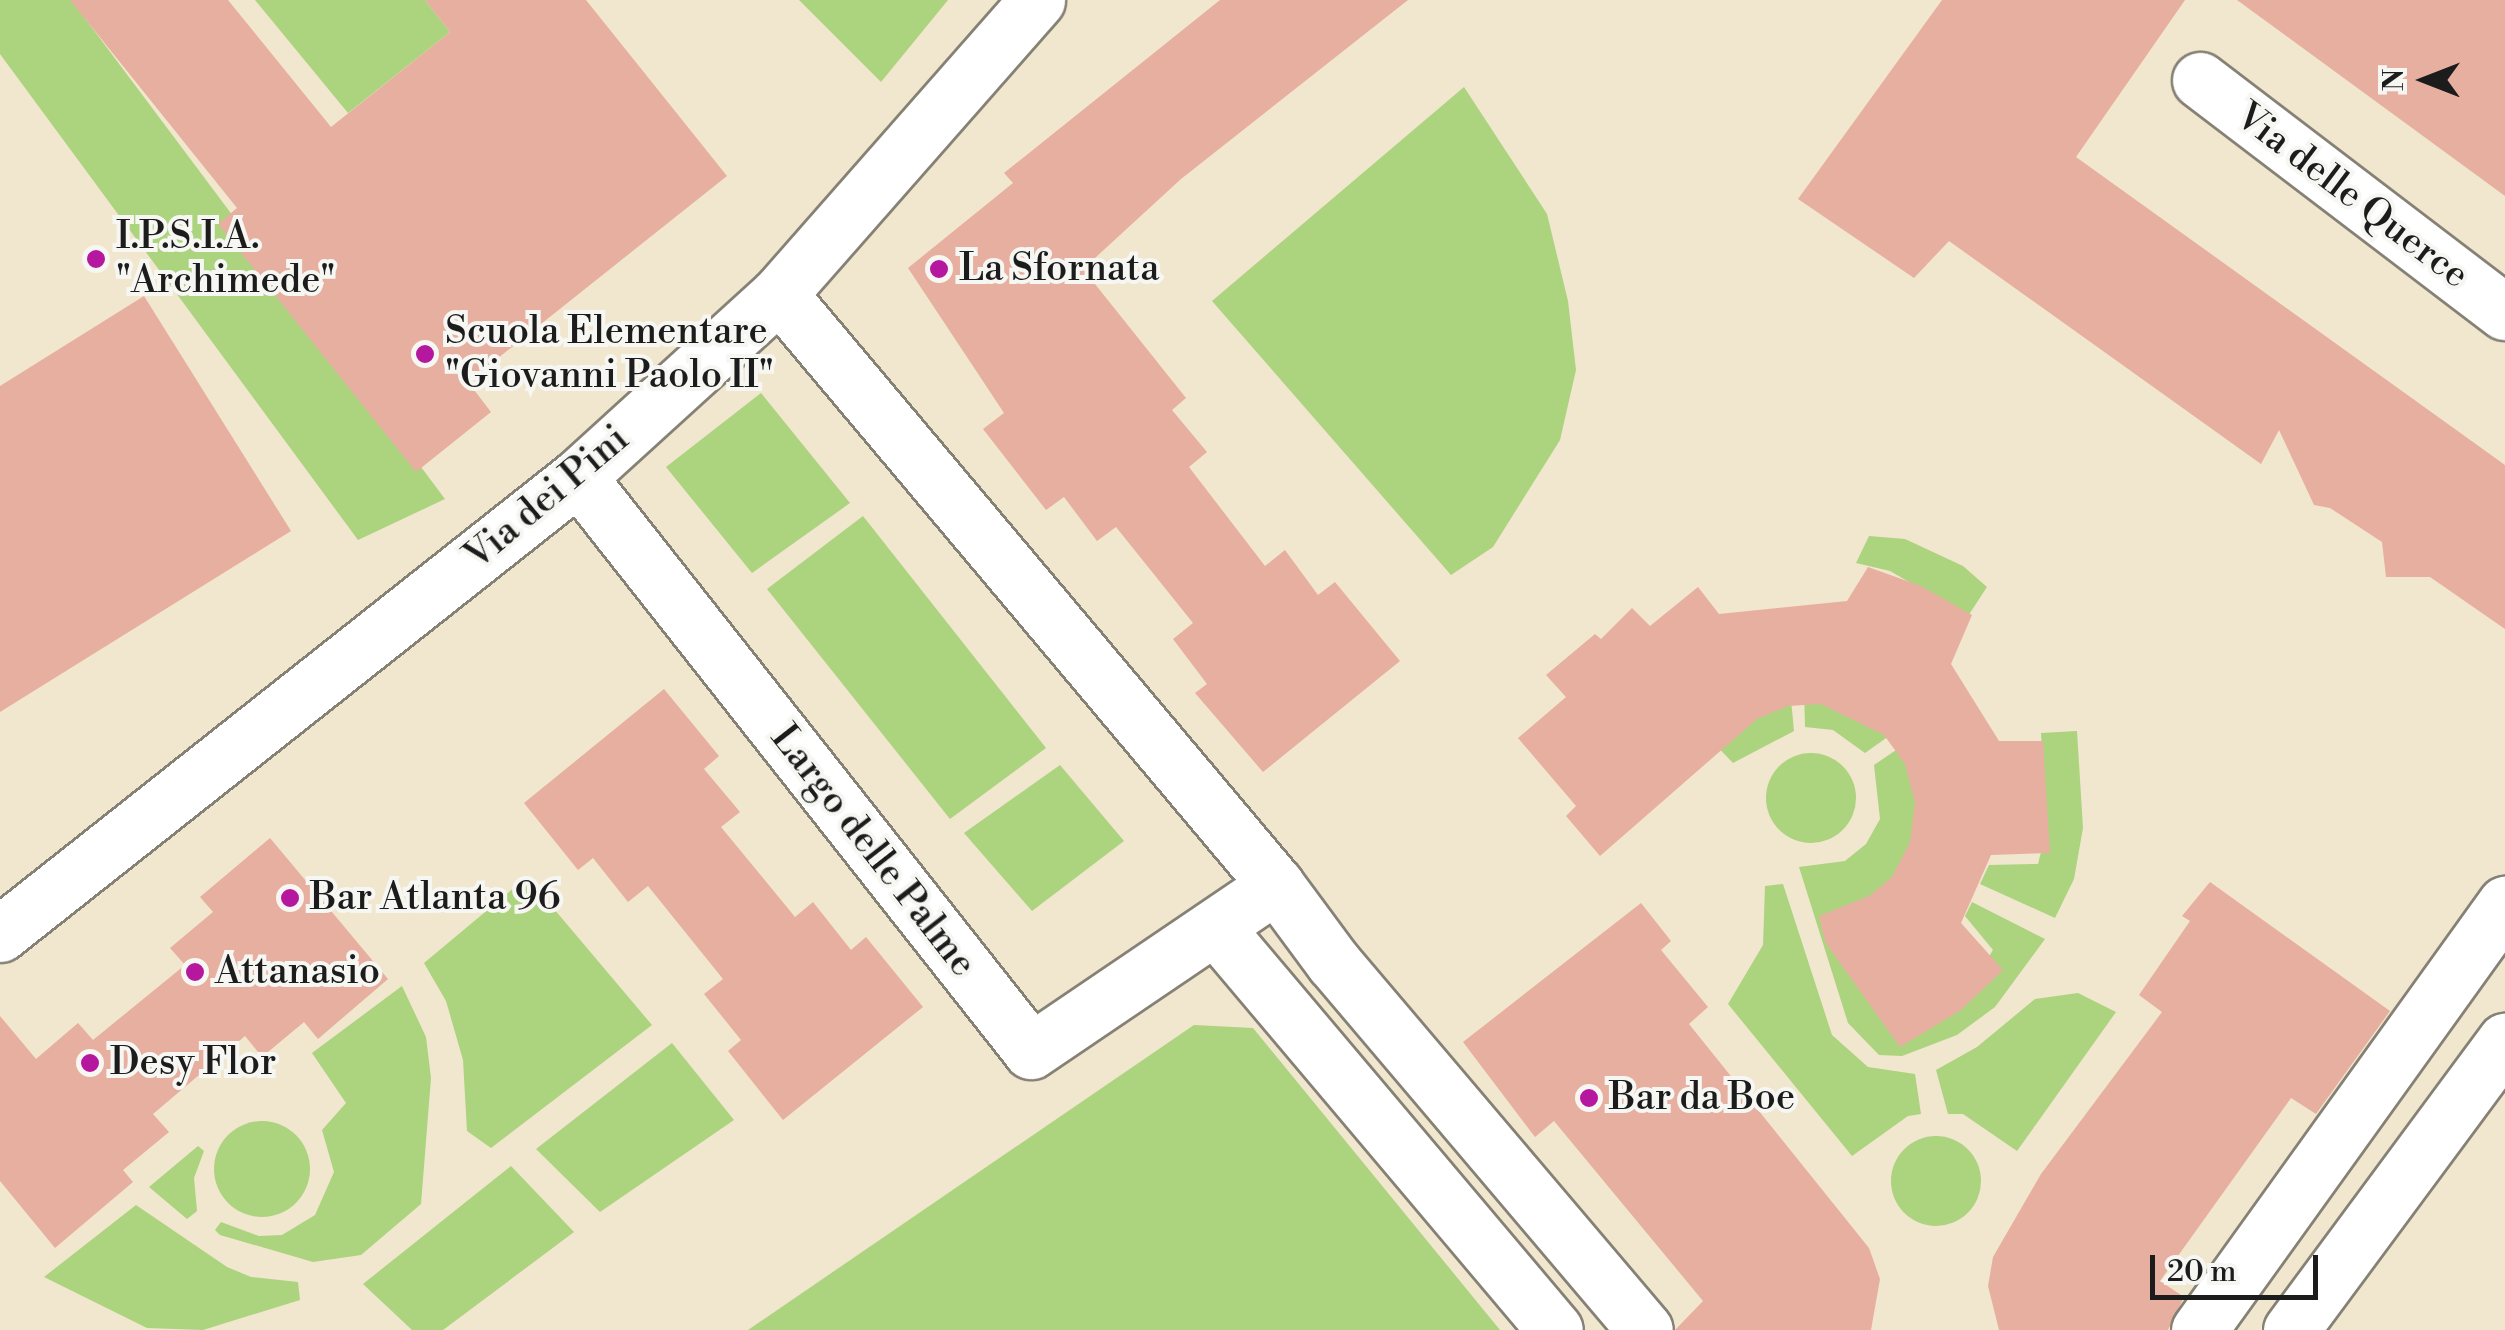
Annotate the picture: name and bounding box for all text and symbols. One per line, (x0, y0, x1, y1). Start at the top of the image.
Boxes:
north arrow (2375, 30, 2475, 130)
text: N (2377, 69, 2412, 91)
street label: Via delle Querce (2227, 94, 2477, 298)
place label: I.P.S.I.A. "Archimede" (116, 214, 335, 304)
place label: La Sfornata (959, 246, 1160, 292)
marker: I.P.S.I.A. "Archimede" (85, 248, 107, 270)
marker: La Sfornata (928, 258, 950, 280)
place label: Scuola Elementare "Giovanni Paolo II" (445, 309, 774, 398)
marker: Scuola Elementare "Giovanni Paolo II" (414, 343, 436, 365)
street label: Via dei Pini (456, 416, 638, 580)
street label: Largo delle Palme (761, 716, 985, 986)
place label: Bar Atlanta 96 (310, 875, 560, 921)
marker: Bar Atlanta 96 (279, 887, 301, 909)
place label: Attanasio (215, 949, 380, 995)
marker: Attanasio (184, 961, 206, 983)
place label: Desy Flor (110, 1040, 276, 1086)
marker: Desy Flor (79, 1052, 101, 1074)
place label: Bar da Boe (1609, 1075, 1795, 1121)
marker: Bar da Boe (1578, 1087, 1600, 1109)
scale bar (2155, 1235, 2322, 1297)
text: 20 m (2167, 1253, 2236, 1291)

